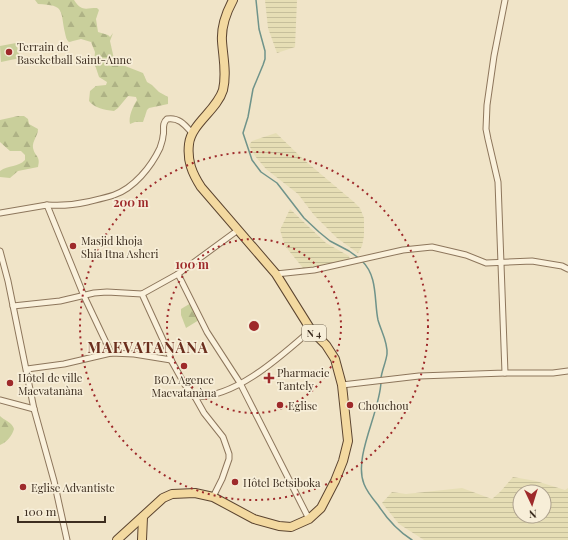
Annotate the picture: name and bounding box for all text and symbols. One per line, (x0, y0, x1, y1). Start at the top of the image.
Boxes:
place label: Terrain de Bascketball Saint-Anne (17, 39, 132, 67)
marker: Terrain de Bascketball Saint-Anne (4, 47, 14, 57)
text: 200 m (113, 194, 149, 210)
place label: Masjid khoja Shia Itna Asheri (81, 233, 159, 261)
marker: Masjid khoja Shia Itna Asheri (68, 241, 78, 251)
text: 100 m (175, 256, 209, 272)
centre of rings (247, 319, 261, 333)
road number: N 4 (302, 325, 326, 341)
district label: MAEVATANÀNA (87, 337, 209, 357)
marker: BOA Agence Maevatanàna (179, 361, 189, 371)
place label: Pharmacie Tantely (277, 365, 330, 393)
place label: Hôtel de ville Maevatanàna (18, 370, 83, 398)
place label: BOA Agence Maevatanàna (152, 372, 217, 400)
marker: Pharmacie Tantely (264, 373, 274, 383)
marker: Hôtel de ville Maevatanàna (5, 378, 15, 388)
place label: Eglise (288, 398, 318, 413)
place label: Chouchou (358, 398, 409, 413)
marker: Eglise (275, 400, 285, 410)
marker: Chouchou (345, 400, 355, 410)
place label: Hôtel Betsiboka (243, 475, 321, 490)
marker: Hôtel Betsiboka (230, 477, 240, 487)
place label: Eglise Advantiste (31, 480, 115, 495)
marker: Eglise Advantiste (18, 482, 28, 492)
north arrow (512, 484, 552, 524)
scale bar (18, 498, 105, 524)
text: 100 m (24, 503, 57, 519)
text: N (528, 507, 537, 522)

